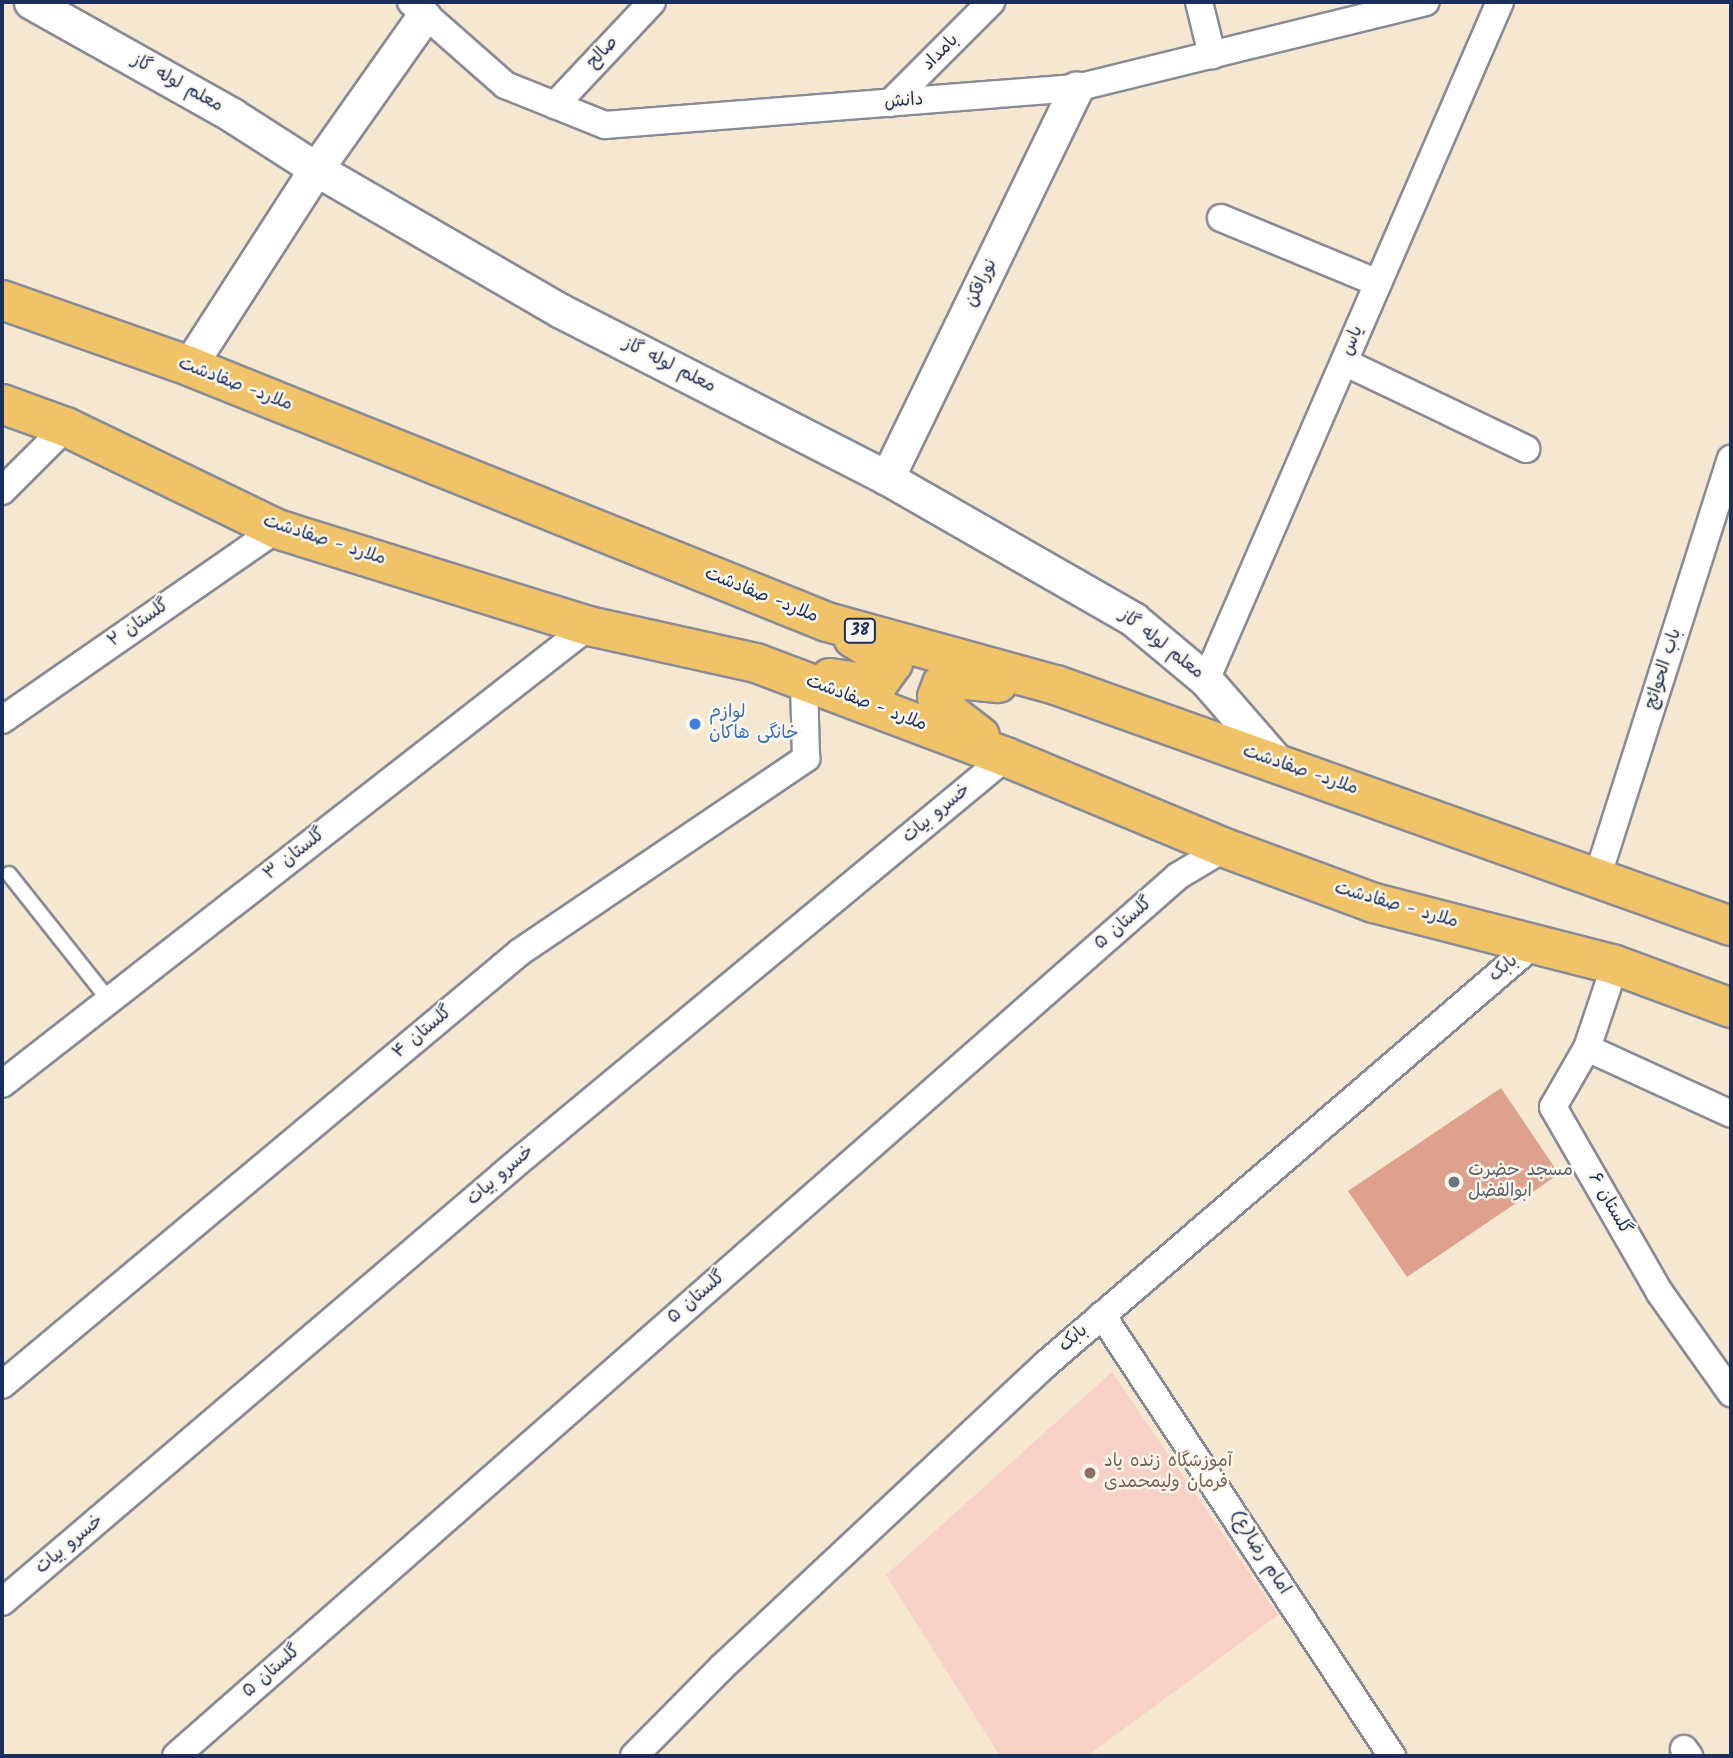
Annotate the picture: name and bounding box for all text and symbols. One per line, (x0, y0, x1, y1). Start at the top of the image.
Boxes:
street label: بامداد (918, 30, 964, 76)
street label: صالح (583, 32, 623, 74)
street label: معلم لوله گاز (128, 50, 226, 118)
street label: دانش (884, 90, 924, 114)
street label: نورافکن (961, 255, 1003, 311)
street label: یاس (1337, 323, 1369, 359)
street label: معلم لوله گاز (619, 333, 719, 399)
street label: ملارد- صفادشت (175, 353, 295, 417)
street label: ملارد - صفادشت (260, 511, 388, 571)
street label: ملارد- صفادشت (701, 563, 821, 629)
street label: گلستان ۲ (104, 595, 174, 653)
street label: معلم لوله گاز (1115, 605, 1207, 685)
road number: 38 (842, 618, 878, 644)
street label: باب الحوائج (1641, 626, 1687, 712)
street label: ملارد - صفادشت (802, 671, 930, 737)
place label: لوازم خانگی هاکان (709, 703, 798, 746)
marker: لوازم خانگی هاکان (687, 716, 703, 732)
street label: ملارد- صفادشت (1240, 741, 1360, 801)
street label: خسرو بیات (899, 780, 975, 848)
street label: گلستان ۳ (260, 824, 330, 886)
street label: ملارد - صفادشت (1332, 878, 1460, 934)
street label: گلستان ۵ (1090, 893, 1158, 955)
street label: بابک (1485, 951, 1523, 987)
street label: گلستان ۴ (389, 1002, 457, 1064)
street label: خسرو بیات (463, 1141, 539, 1211)
place label: مسجد حضرت ابوالفضل (1468, 1161, 1573, 1204)
street label: گلستان ۶ (1583, 1169, 1635, 1239)
marker: مسجد حضرت ابوالفضل (1446, 1174, 1462, 1190)
street label: گلستان ۵ (663, 1267, 731, 1329)
street label: بابک (1055, 1321, 1093, 1357)
place label: آموزشگاه زنده یاد فرمان ولیمحمدی (1104, 1452, 1232, 1494)
marker: آموزشگاه زنده یاد فرمان ولیمحمدی (1082, 1465, 1098, 1481)
street label: امام رضا(ع) (1224, 1507, 1294, 1599)
street label: خسرو بیات (32, 1511, 108, 1579)
street label: گلستان ۵ (238, 1641, 306, 1703)

